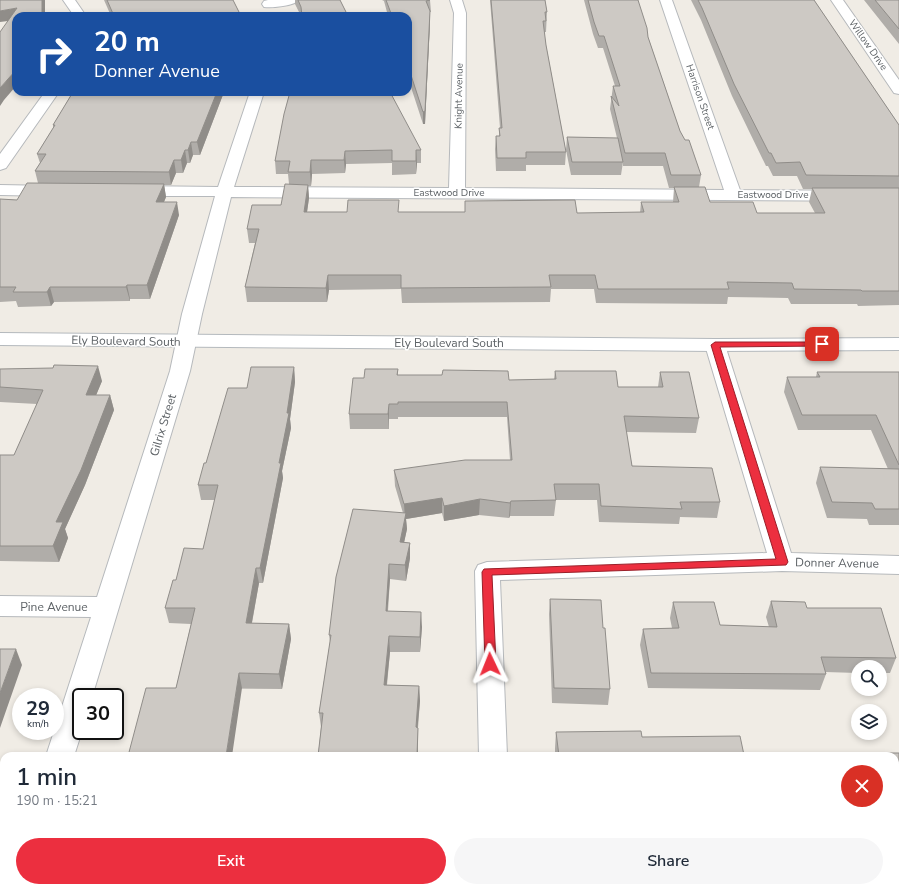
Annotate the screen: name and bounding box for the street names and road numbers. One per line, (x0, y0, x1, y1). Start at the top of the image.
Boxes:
street label: Willow Drive (845, 17, 891, 73)
street label: Harrison Street (682, 62, 718, 132)
street label: Knight Avenue (451, 63, 467, 129)
street label: Eastwood Drive (414, 186, 484, 200)
street label: Eastwood Drive (738, 188, 808, 202)
street label: Ely Boulevard South (71, 332, 181, 350)
street label: Ely Boulevard South (394, 335, 504, 351)
street label: Gilrix Street (146, 391, 180, 458)
street label: Donner Avenue (795, 554, 879, 572)
street label: Pine Avenue (20, 599, 88, 615)

